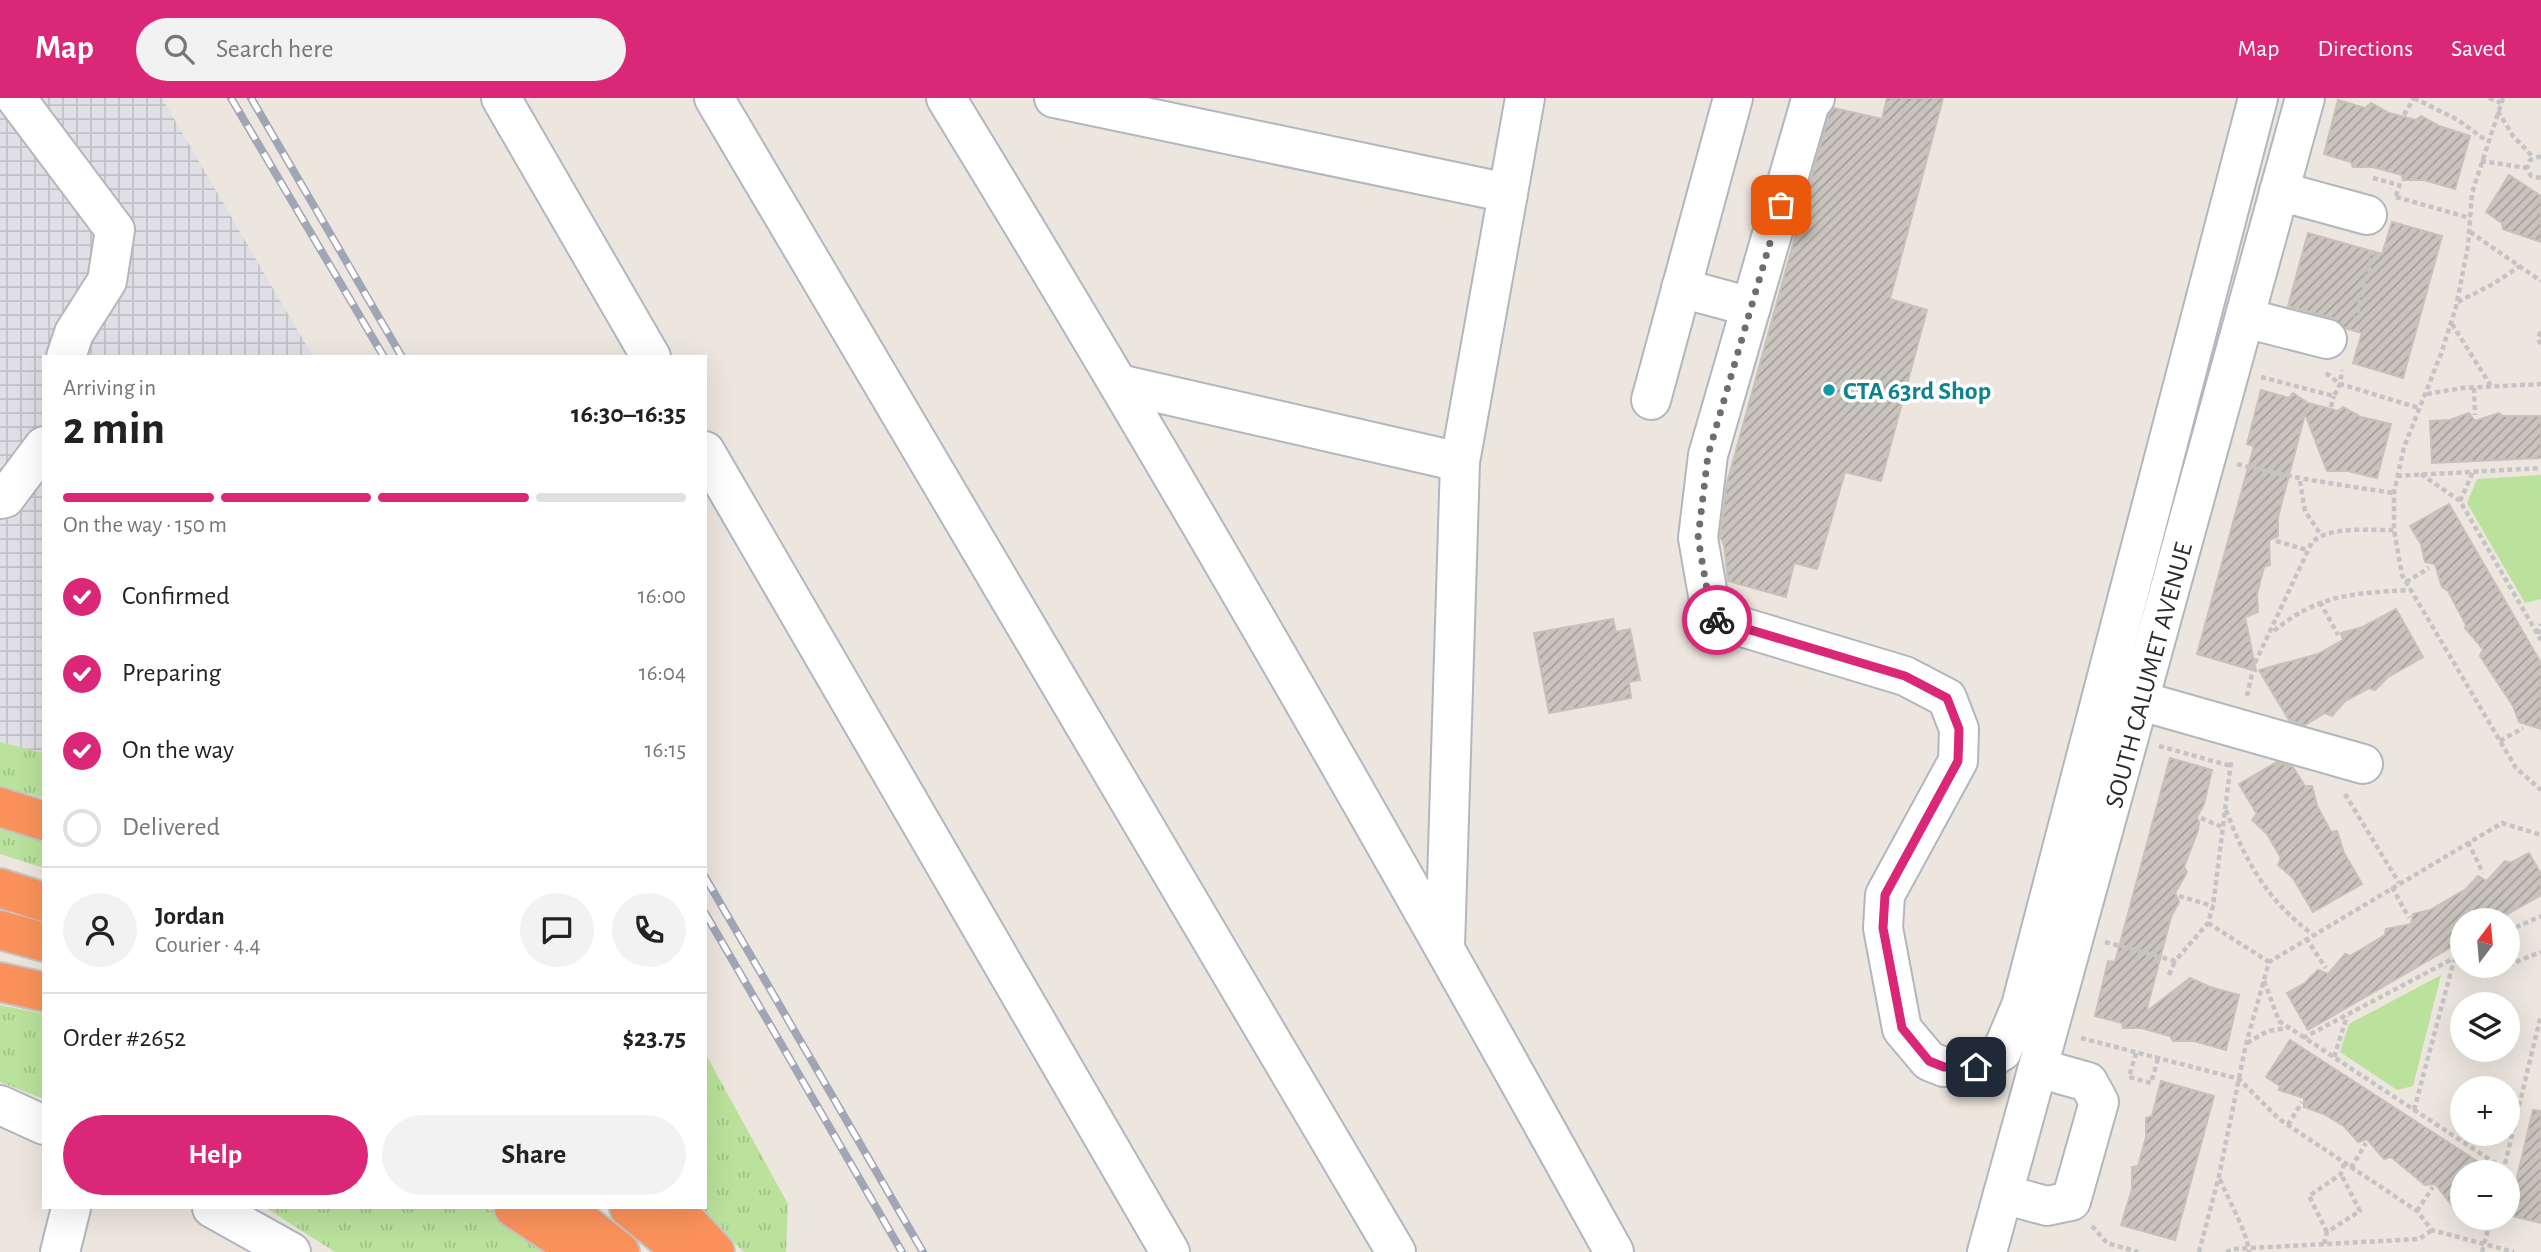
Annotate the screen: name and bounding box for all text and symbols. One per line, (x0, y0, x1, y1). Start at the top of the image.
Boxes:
search box (136, 18, 626, 81)
icon: search (160, 30, 198, 68)
text: Map (35, 32, 94, 65)
text: Search here (216, 36, 334, 62)
text: Map (2237, 37, 2279, 61)
text: Directions (2317, 37, 2413, 61)
text: Saved (2451, 37, 2506, 61)
pin (1751, 175, 1811, 235)
icon: bag (1762, 186, 1800, 224)
text: Arriving in (63, 377, 156, 400)
place label: CTA 63rd Shop (1843, 378, 1991, 404)
marker: CTA 63rd Shop (1821, 382, 1837, 398)
text: 16:30–16:35 (571, 401, 686, 427)
text: 2 min (63, 406, 165, 452)
text: On the way · 150 m (63, 514, 227, 537)
street label: SOUTH CALUMET AVENUE (2101, 540, 2197, 811)
icon: check (63, 578, 101, 616)
text: Confirmed (122, 583, 230, 609)
text: 16:00 (638, 585, 686, 608)
courier (1682, 585, 1752, 655)
icon: bike (1698, 601, 1736, 639)
icon: check (63, 655, 101, 693)
text: Preparing (122, 660, 221, 686)
text: 16:04 (639, 662, 686, 685)
icon: check (63, 732, 101, 770)
text: On the way (122, 737, 234, 763)
text: 16:15 (644, 739, 686, 762)
text: Delivered (122, 814, 220, 840)
button: person (63, 893, 137, 967)
button: chat (520, 893, 594, 967)
button: phone (612, 893, 686, 967)
text: Jordan (155, 903, 225, 929)
north arrow (2450, 908, 2520, 978)
map controls (2450, 908, 2520, 1230)
text: Courier · 4.4 (155, 934, 261, 957)
button: layers (2450, 992, 2520, 1062)
text: Order #2652 (63, 1025, 186, 1051)
text: $23.75 (622, 1025, 686, 1051)
pin (1946, 1037, 2006, 1097)
icon: home (1957, 1048, 1995, 1086)
button: + (2450, 1076, 2520, 1146)
button: Help (63, 1115, 368, 1195)
button: Share (382, 1115, 686, 1195)
button: − (2450, 1160, 2520, 1230)

